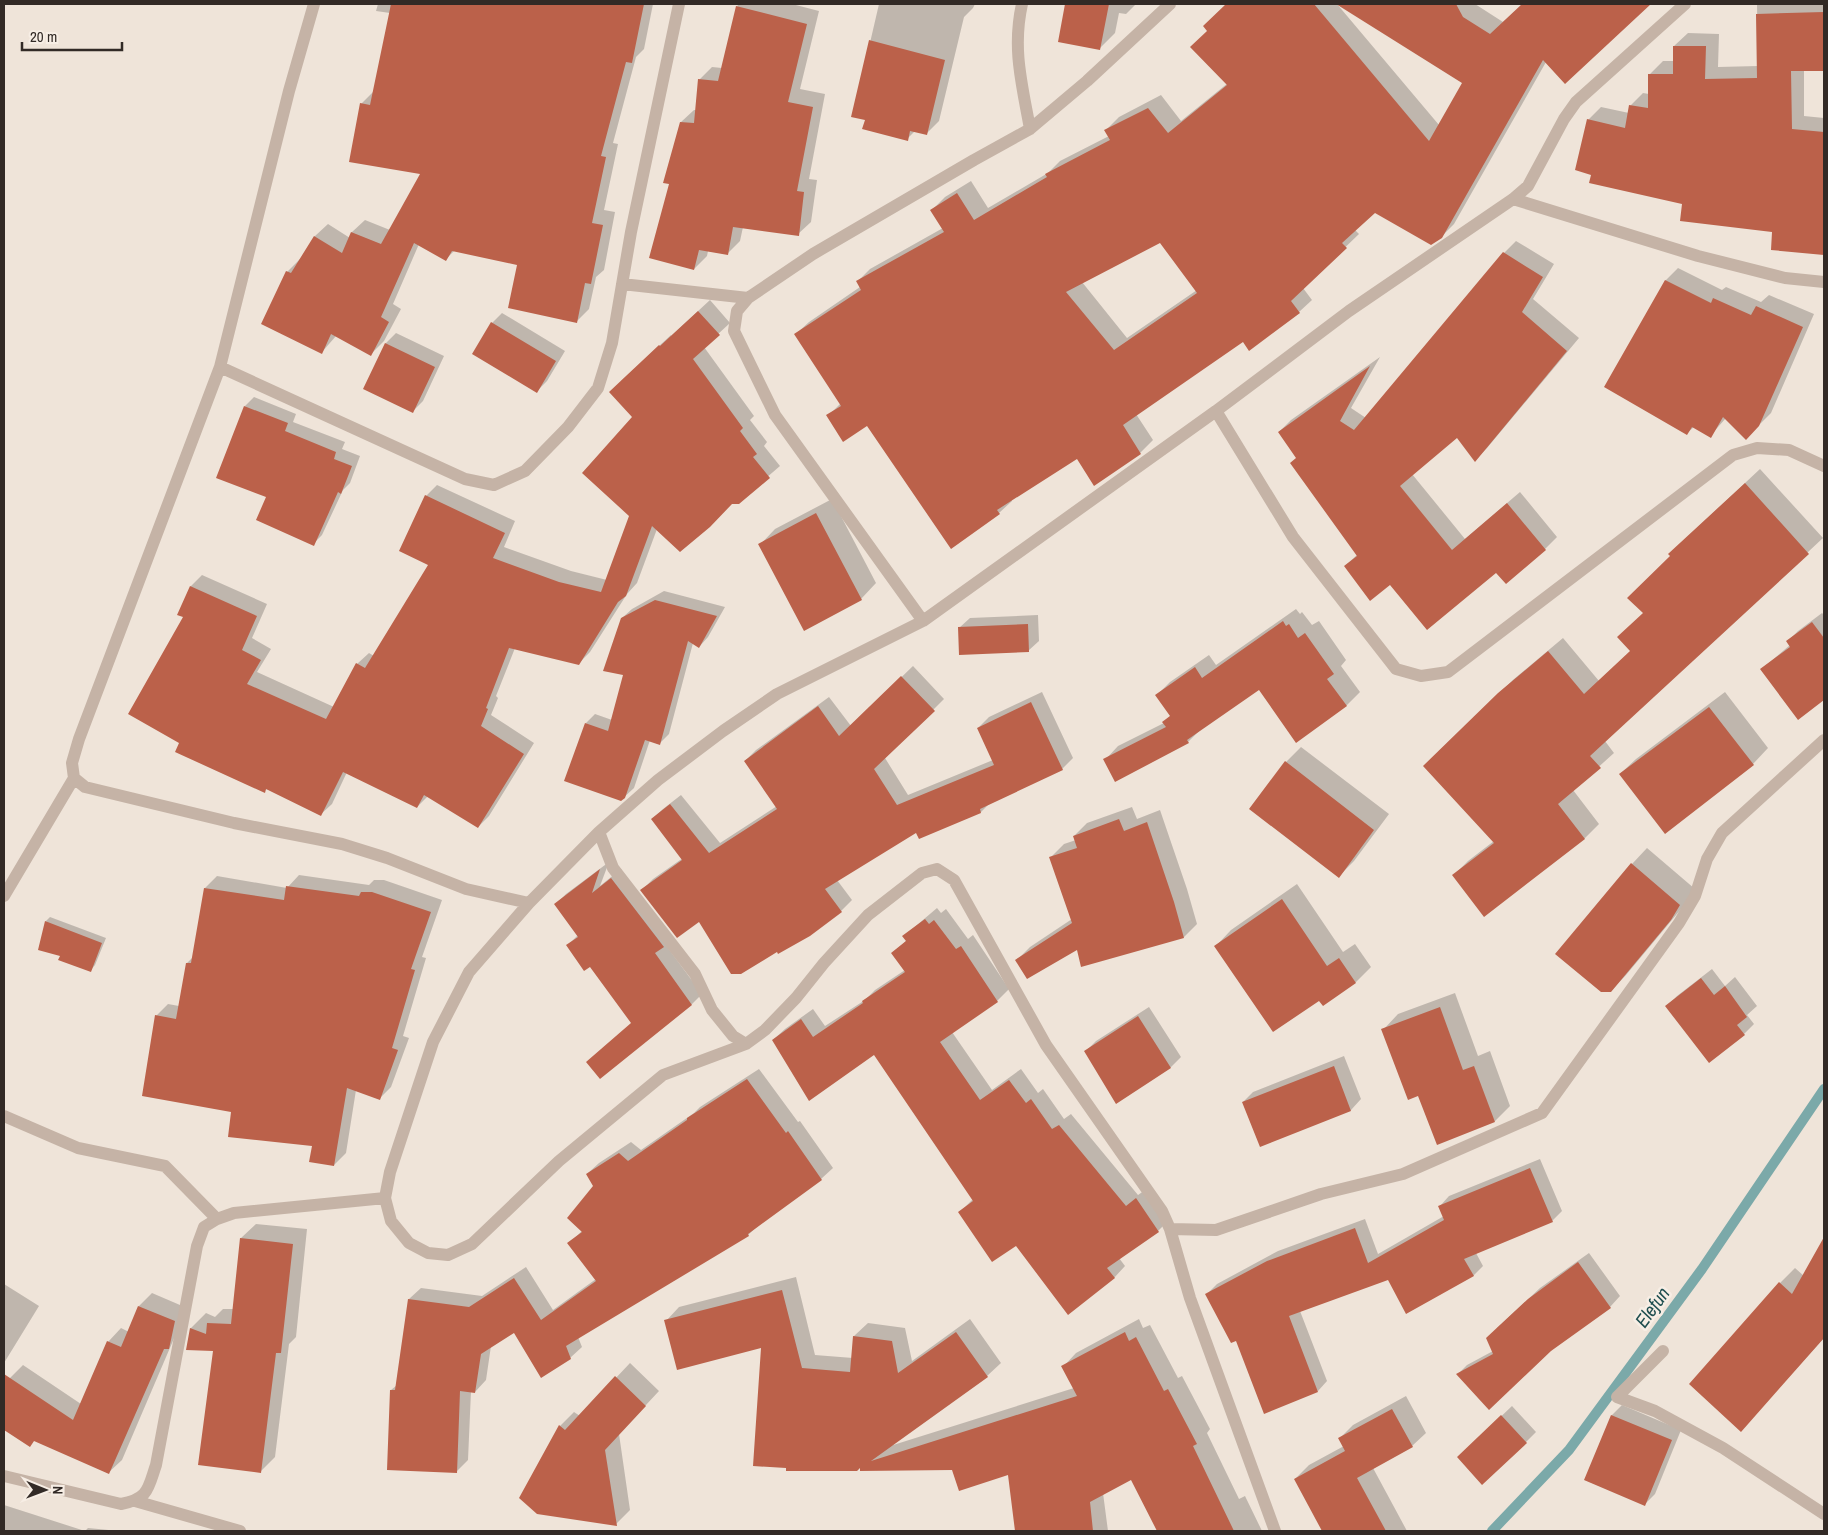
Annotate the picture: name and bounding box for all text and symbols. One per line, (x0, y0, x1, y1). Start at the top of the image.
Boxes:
scale bar (22, 20, 122, 52)
text: 20 m (30, 26, 57, 47)
water label: Elefun (1628, 1281, 1676, 1333)
north arrow (20, 1465, 70, 1515)
text: N (49, 1486, 67, 1495)

